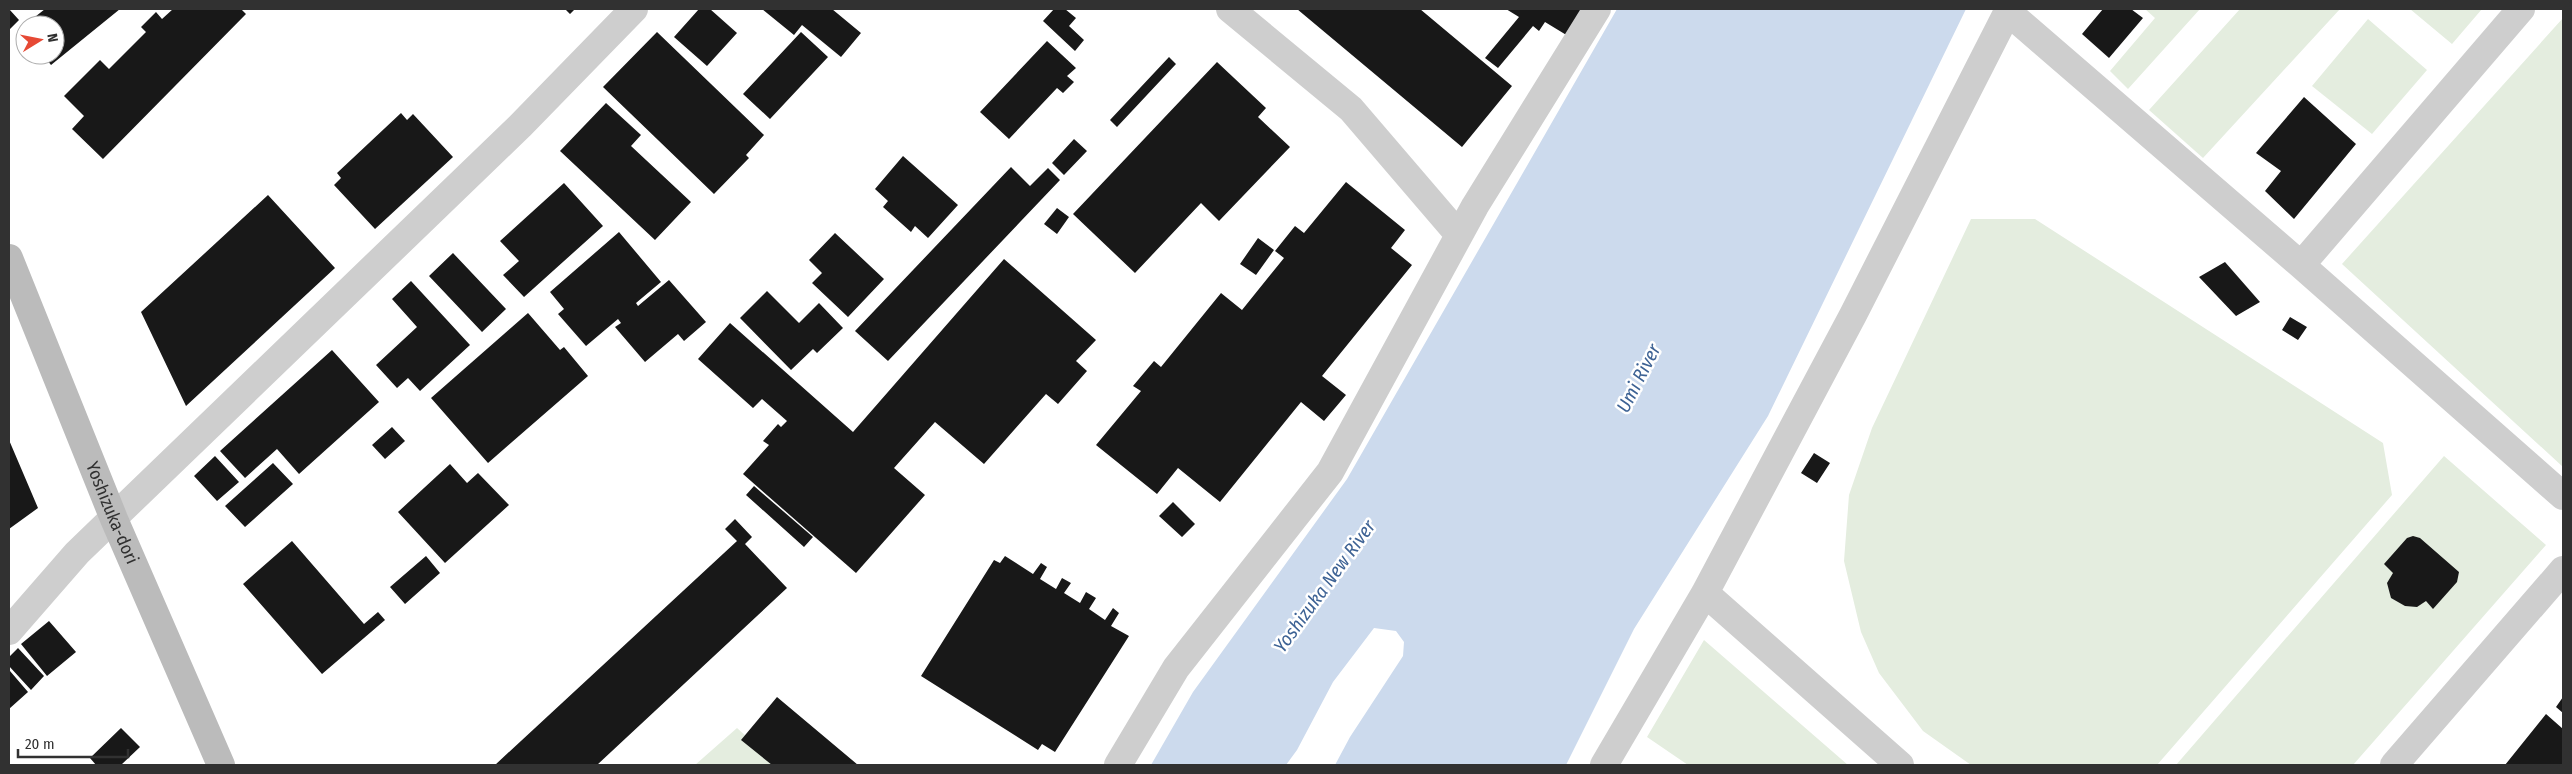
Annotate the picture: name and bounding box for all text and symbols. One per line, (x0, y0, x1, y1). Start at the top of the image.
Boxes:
north arrow (15, 15, 65, 65)
text: N (43, 32, 61, 43)
water label: Umi River (1611, 339, 1666, 416)
street label: Yoshizuka-dori (81, 459, 143, 568)
water label: Yoshizuka New River (1269, 515, 1381, 657)
scale bar (18, 726, 128, 758)
text: 20 m (25, 735, 55, 753)

